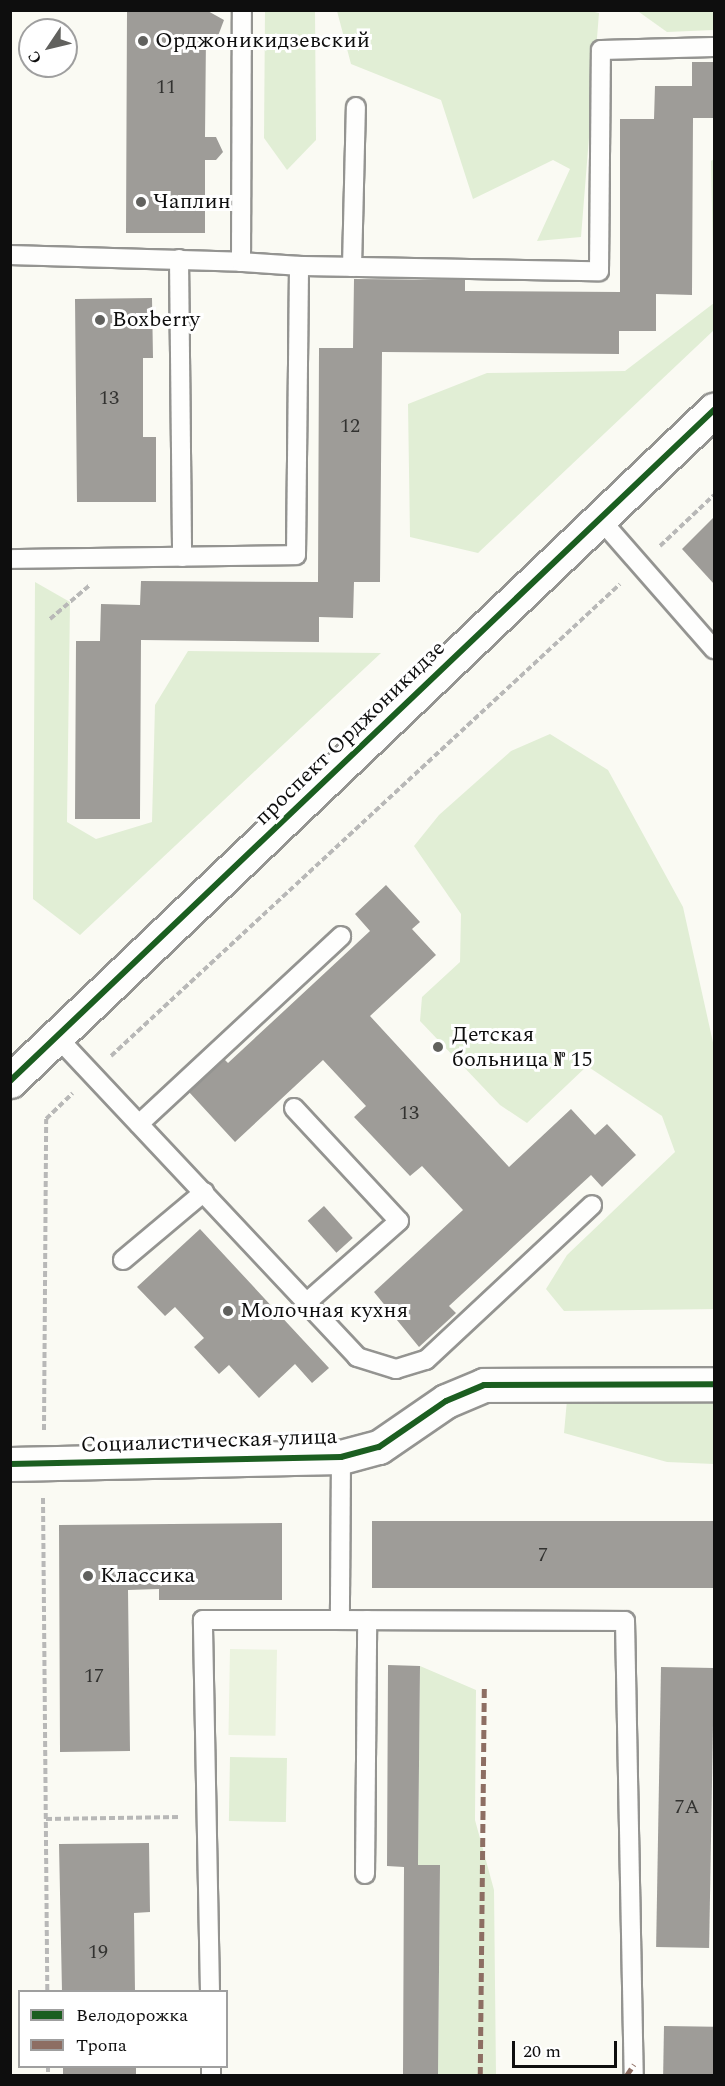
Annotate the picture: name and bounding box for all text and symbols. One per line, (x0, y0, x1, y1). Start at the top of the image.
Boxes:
north arrow (18, 18, 78, 78)
place label: Орджоникидзевский (155, 28, 370, 54)
marker: Орджоникидзевский (136, 34, 150, 48)
text: С (22, 46, 48, 69)
house number: 11 (156, 75, 176, 99)
place label: Чаплин (153, 189, 231, 215)
marker: Чаплин (134, 195, 148, 209)
place label: Boxberry (112, 307, 200, 333)
marker: Boxberry (93, 313, 107, 327)
house number: 13 (99, 386, 119, 410)
house number: 12 (340, 414, 360, 438)
street label: проспект Орджоникидзе (249, 635, 451, 831)
place label: Детская больница № 15 (452, 1021, 593, 1072)
marker: Детская больница № 15 (429, 1038, 447, 1056)
house number: 13 (399, 1101, 419, 1125)
place label: Молочная кухня (240, 1298, 408, 1324)
marker: Молочная кухня (221, 1304, 235, 1318)
street label: Социалистическая улица (80, 1423, 338, 1459)
house number: 7 (538, 1543, 548, 1567)
place label: Классика (100, 1563, 195, 1589)
marker: Классика (81, 1569, 95, 1583)
house number: 17 (84, 1664, 104, 1688)
house number: 7А (675, 1795, 699, 1819)
house number: 19 (88, 1940, 108, 1964)
legend (18, 1990, 228, 2068)
text: Велодорожка (76, 2002, 188, 2029)
scale bar (515, 2029, 620, 2067)
text: Тропа (76, 2032, 127, 2059)
text: 20 m (523, 2038, 561, 2065)

